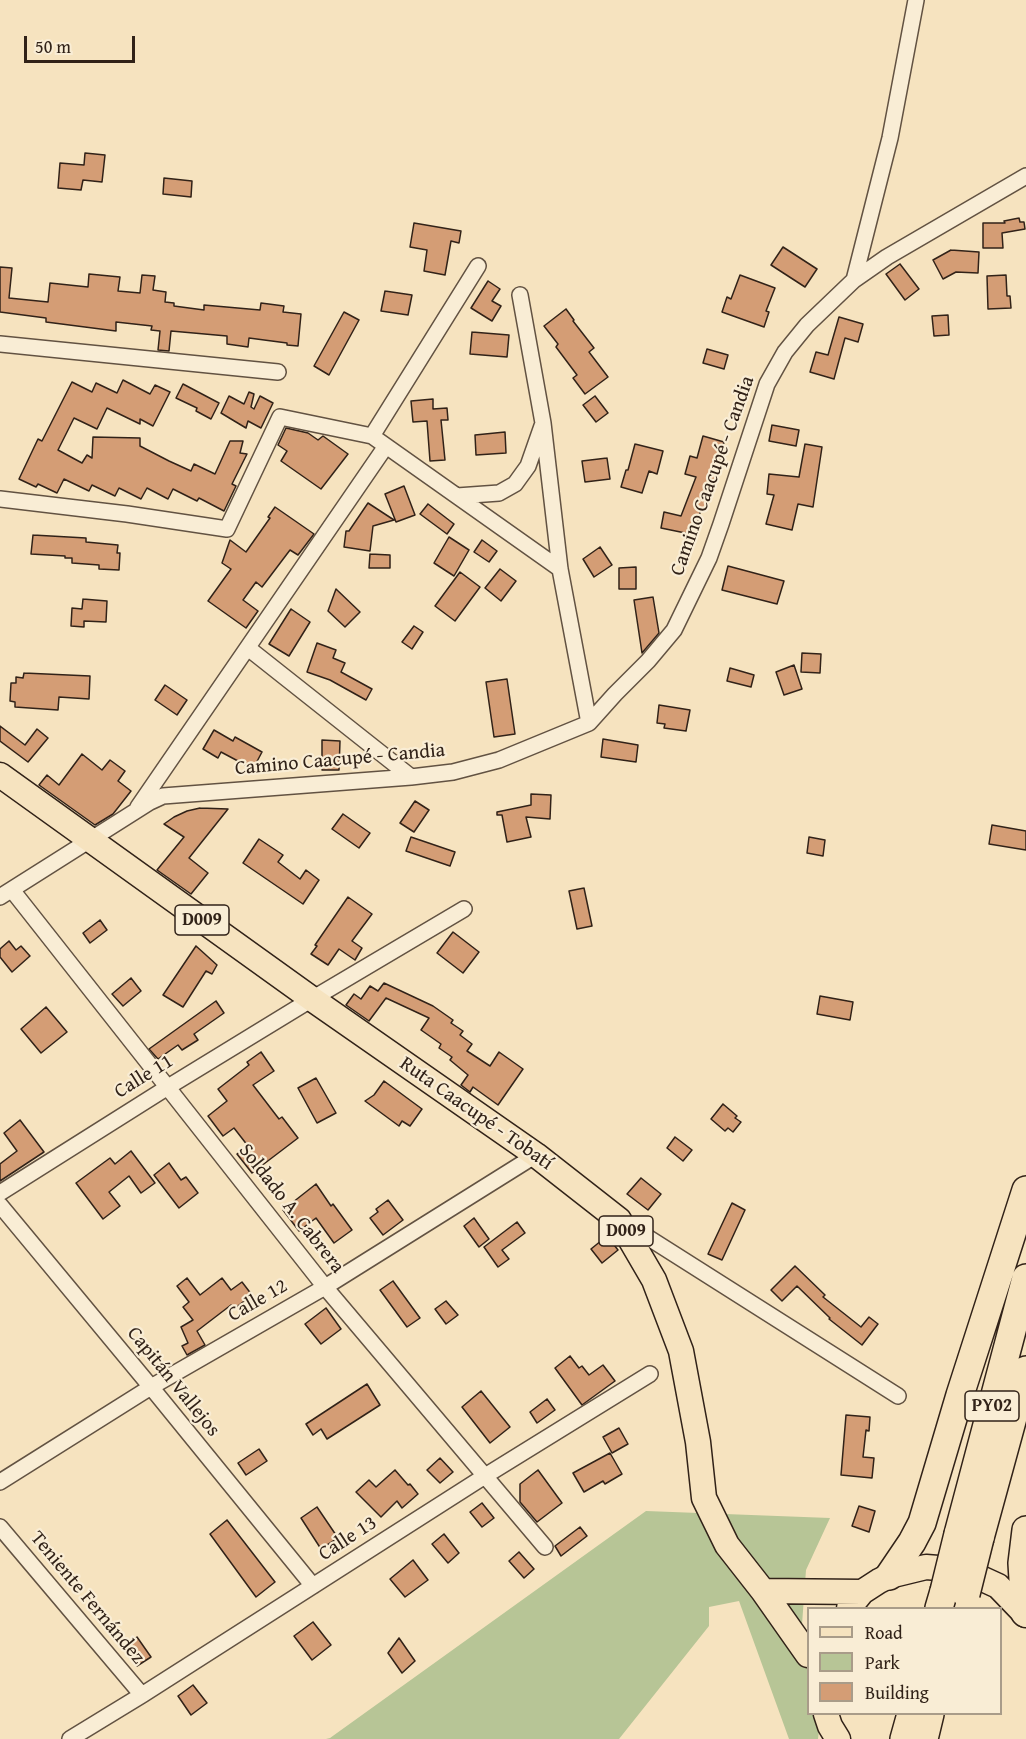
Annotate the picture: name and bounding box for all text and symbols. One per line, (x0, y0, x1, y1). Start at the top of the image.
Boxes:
scale bar (27, 24, 138, 62)
text: 50 m (35, 33, 71, 60)
street label: Camino Caacupé - Candia (666, 373, 760, 579)
street label: Camino Caacupé - Candia (234, 739, 446, 781)
road number: D009 (175, 905, 229, 935)
street label: Calle 11 (110, 1050, 178, 1104)
street label: Ruta Caacupé - Tobatí (395, 1052, 557, 1176)
street label: Soldado A. Cabrera (233, 1139, 349, 1279)
road number: D009 (599, 1216, 653, 1246)
street label: Calle 12 (224, 1274, 292, 1328)
street label: Capitán Vallejos (121, 1322, 225, 1442)
road number: PY02 (965, 1391, 1019, 1421)
street label: Calle 13 (314, 1511, 382, 1567)
street label: Teniente Fernández (25, 1527, 149, 1669)
legend (807, 1607, 1002, 1715)
text: Road (865, 1619, 903, 1646)
text: Park (865, 1649, 900, 1676)
text: Building (865, 1679, 929, 1706)

